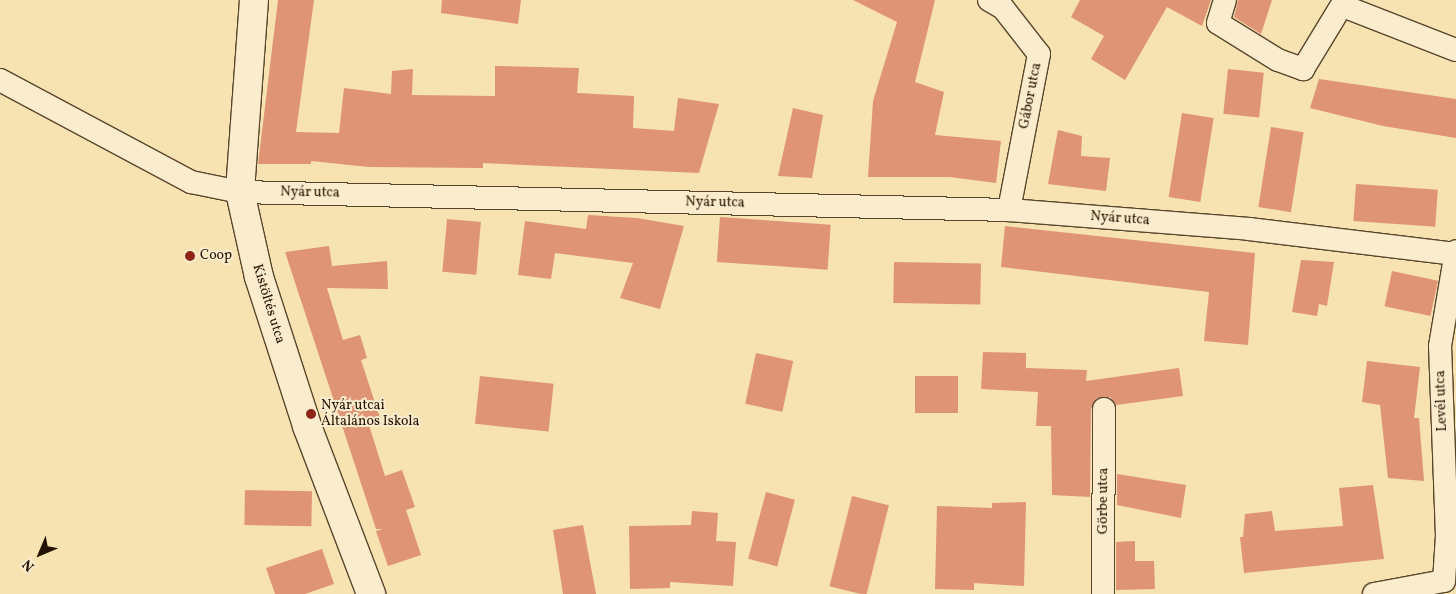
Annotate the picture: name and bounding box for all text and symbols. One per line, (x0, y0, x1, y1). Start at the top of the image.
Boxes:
street label: Gábor utca (1016, 62, 1046, 130)
street label: Nyár utca (280, 184, 340, 202)
street label: Nyár utca (685, 194, 745, 212)
street label: Nyár utca (1090, 209, 1150, 229)
place label: Coop (200, 248, 232, 264)
marker: Coop (184, 250, 196, 262)
street label: Kistöltés utca (248, 262, 288, 346)
street label: Levél utca (1433, 370, 1451, 432)
place label: Nyár utcai Általános Iskola (321, 398, 420, 431)
marker: Nyár utcai Általános Iskola (305, 408, 317, 420)
street label: Görbe utca (1096, 468, 1112, 534)
north arrow (15, 529, 65, 579)
text: N (19, 555, 39, 575)

